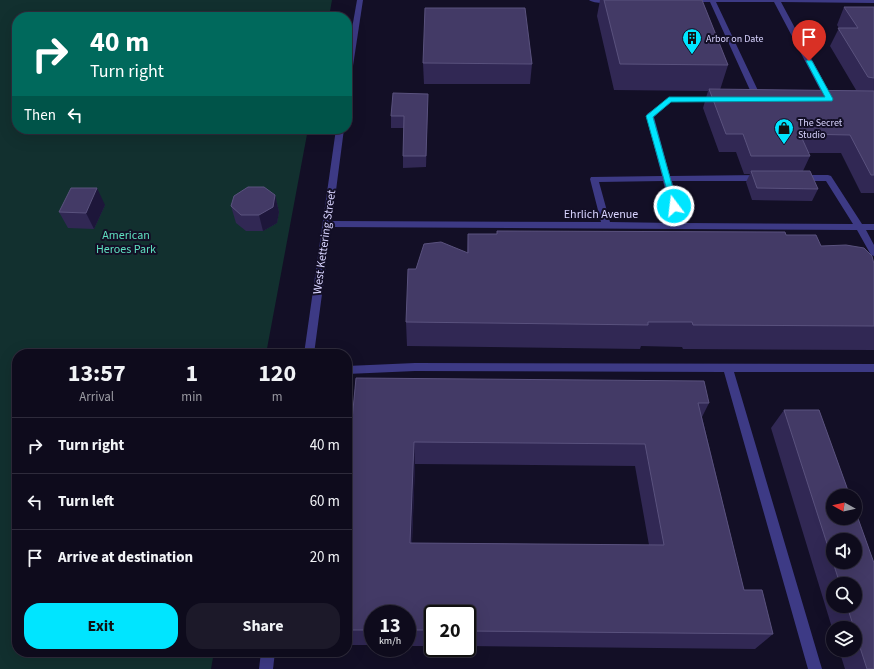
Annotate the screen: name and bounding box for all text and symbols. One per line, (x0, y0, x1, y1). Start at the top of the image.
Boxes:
pin (792, 20, 826, 61)
text: 40 m (90, 22, 149, 62)
icon: arrive (798, 26, 820, 48)
building icon: Arbor on Date (681, 27, 703, 55)
icon: right (24, 28, 76, 80)
place label: Arbor on Date (706, 32, 764, 46)
text: Turn right (90, 59, 164, 84)
icon: left (64, 104, 86, 126)
text: Then (24, 105, 56, 126)
place label: The Secret Studio (798, 116, 843, 142)
shop icon: The Secret Studio (773, 117, 795, 145)
position arrow (653, 185, 695, 227)
street label: West Kettering Street (309, 189, 340, 295)
street label: Ehrlich Avenue (564, 206, 638, 223)
park label: American Heroes Park (96, 227, 156, 258)
text: 13:57 (68, 356, 126, 391)
text: 1 (186, 356, 198, 391)
text: 120 (258, 356, 296, 391)
text: Arrival (79, 388, 114, 406)
text: min (181, 388, 202, 406)
text: m (272, 388, 283, 406)
icon: right (24, 435, 46, 457)
text: Turn right (58, 435, 124, 456)
text: 40 m (310, 435, 340, 456)
north arrow (826, 489, 862, 525)
map controls (826, 489, 862, 657)
icon: left (24, 491, 46, 513)
text: Turn left (58, 491, 114, 512)
text: 60 m (310, 491, 340, 512)
button: sound (826, 533, 862, 569)
icon: arrive (24, 547, 46, 569)
text: Arrive at destination (58, 547, 193, 568)
text: 20 m (310, 547, 340, 568)
button: search (826, 577, 862, 613)
button: Exit (24, 603, 178, 649)
button: Share (186, 603, 340, 649)
speed limit sign: 20 (424, 605, 476, 657)
text: 13 (379, 612, 401, 640)
button: layers (826, 621, 862, 657)
text: km/h (379, 634, 401, 648)

